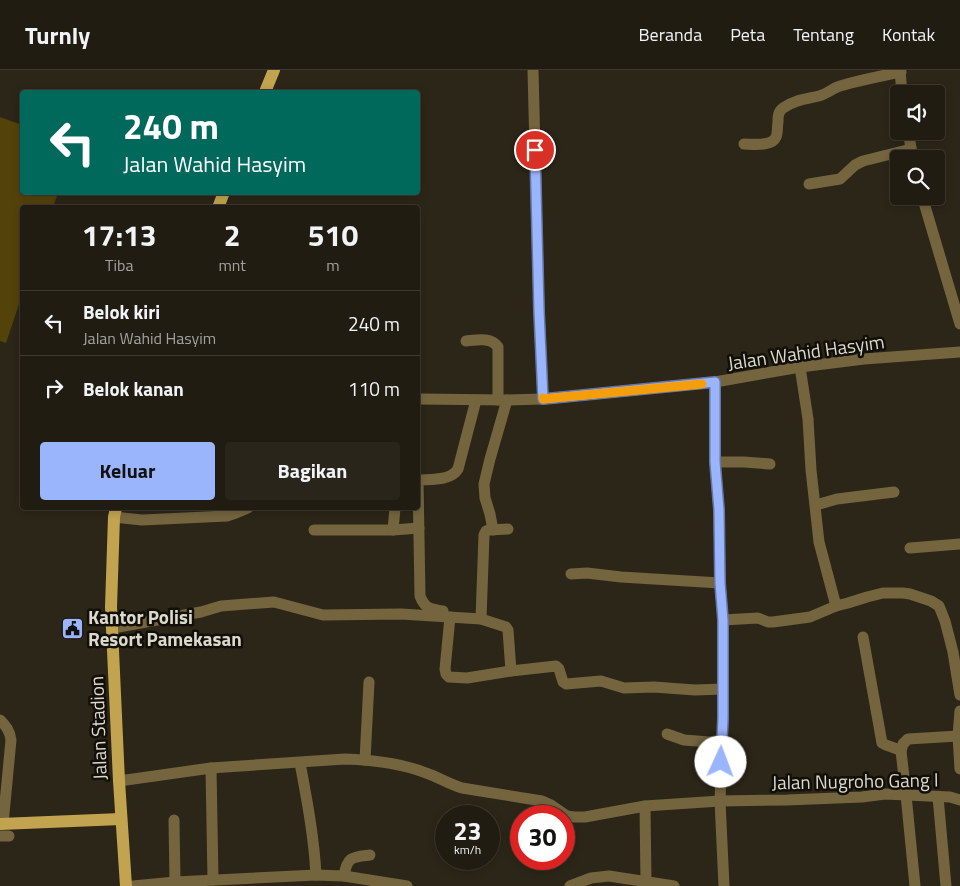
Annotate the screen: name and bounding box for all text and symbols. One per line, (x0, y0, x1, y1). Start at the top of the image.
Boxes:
text: Turnly (25, 17, 90, 53)
text: Beranda (639, 21, 702, 48)
text: Peta (730, 21, 765, 48)
text: Tentang (793, 21, 854, 48)
text: Kontak (882, 21, 935, 48)
map controls (890, 85, 945, 205)
button: sound (890, 85, 945, 140)
text: 240 m (123, 99, 219, 153)
icon: left (40, 110, 105, 175)
pin (514, 129, 556, 171)
icon: arrive (521, 136, 549, 164)
text: Jalan Wahid Hasyim (123, 147, 306, 181)
button: search (890, 150, 945, 205)
text: 17:13 (82, 212, 157, 258)
text: 2 (224, 212, 241, 258)
text: 510 (308, 212, 358, 258)
text: Tiba (105, 253, 133, 277)
text: mnt (218, 253, 246, 277)
text: m (326, 253, 340, 277)
text: Belok kiri (83, 297, 160, 326)
icon: left (40, 309, 68, 337)
text: 240 m (348, 309, 400, 338)
text: Jalan Wahid Hasyim (83, 326, 216, 350)
street label: Jalan Wahid Hasyim (726, 326, 886, 377)
icon: right (40, 374, 68, 402)
text: Belok kanan (83, 374, 184, 403)
text: 110 m (348, 374, 400, 403)
button: Keluar (40, 442, 215, 500)
button: Bagikan (225, 442, 400, 500)
place label: Kantor Polisi Resort Pamekasan (88, 602, 242, 653)
public building icon: Kantor Polisi Resort Pamekasan (60, 616, 84, 640)
street label: Jalan Stadion (81, 676, 114, 781)
position arrow (694, 735, 746, 787)
street label: Jalan Nugroho Gang I (771, 765, 939, 796)
speed limit sign: 30 (510, 805, 575, 870)
text: 23 (453, 812, 482, 850)
text: km/h (454, 840, 481, 859)

